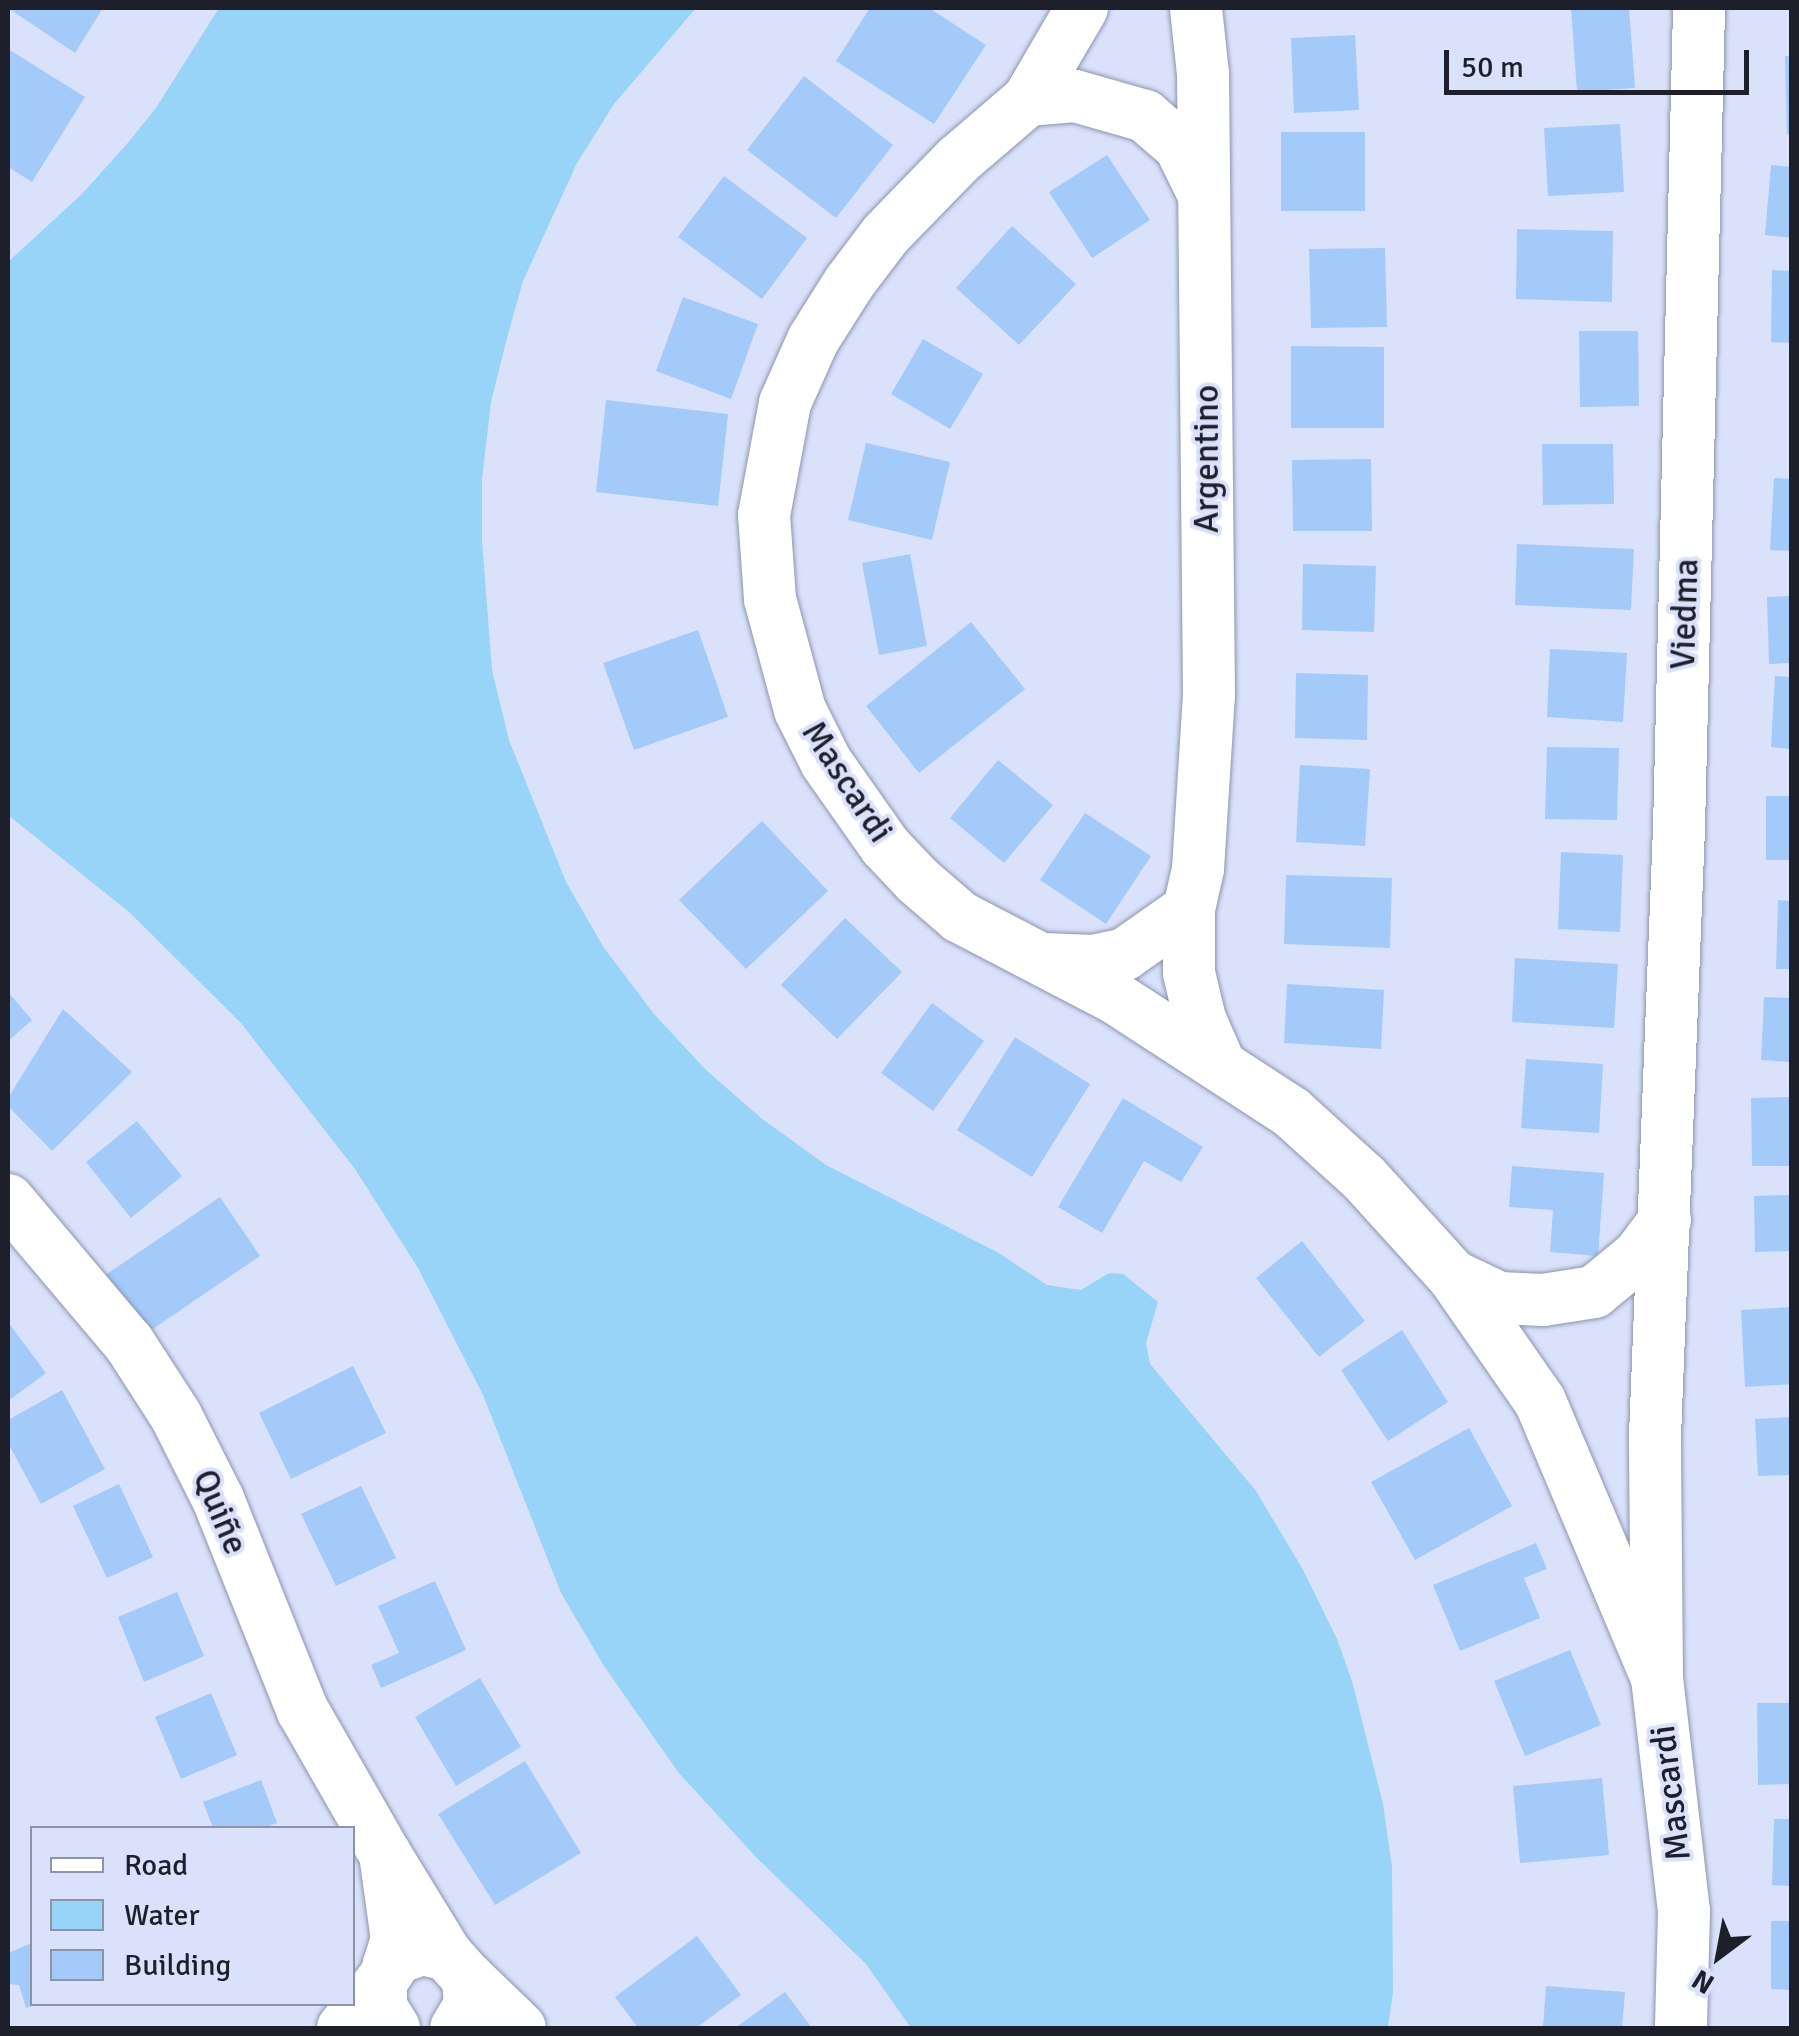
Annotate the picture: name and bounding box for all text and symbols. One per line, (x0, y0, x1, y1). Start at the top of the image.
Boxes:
scale bar (1449, 30, 1754, 92)
text: 50 m (1461, 49, 1524, 86)
street label: Argentino (1186, 385, 1228, 533)
street label: Viedma (1662, 558, 1708, 670)
street label: Mascardi (792, 714, 902, 850)
street label: Quiñe (183, 1463, 257, 1561)
street label: Mascardi (1642, 1723, 1700, 1863)
legend (30, 1826, 355, 2006)
text: Road (124, 1847, 188, 1884)
text: Water (124, 1897, 200, 1934)
north arrow (1669, 1906, 1769, 2006)
text: Building (124, 1947, 231, 1984)
text: N (1686, 1962, 1720, 2001)

